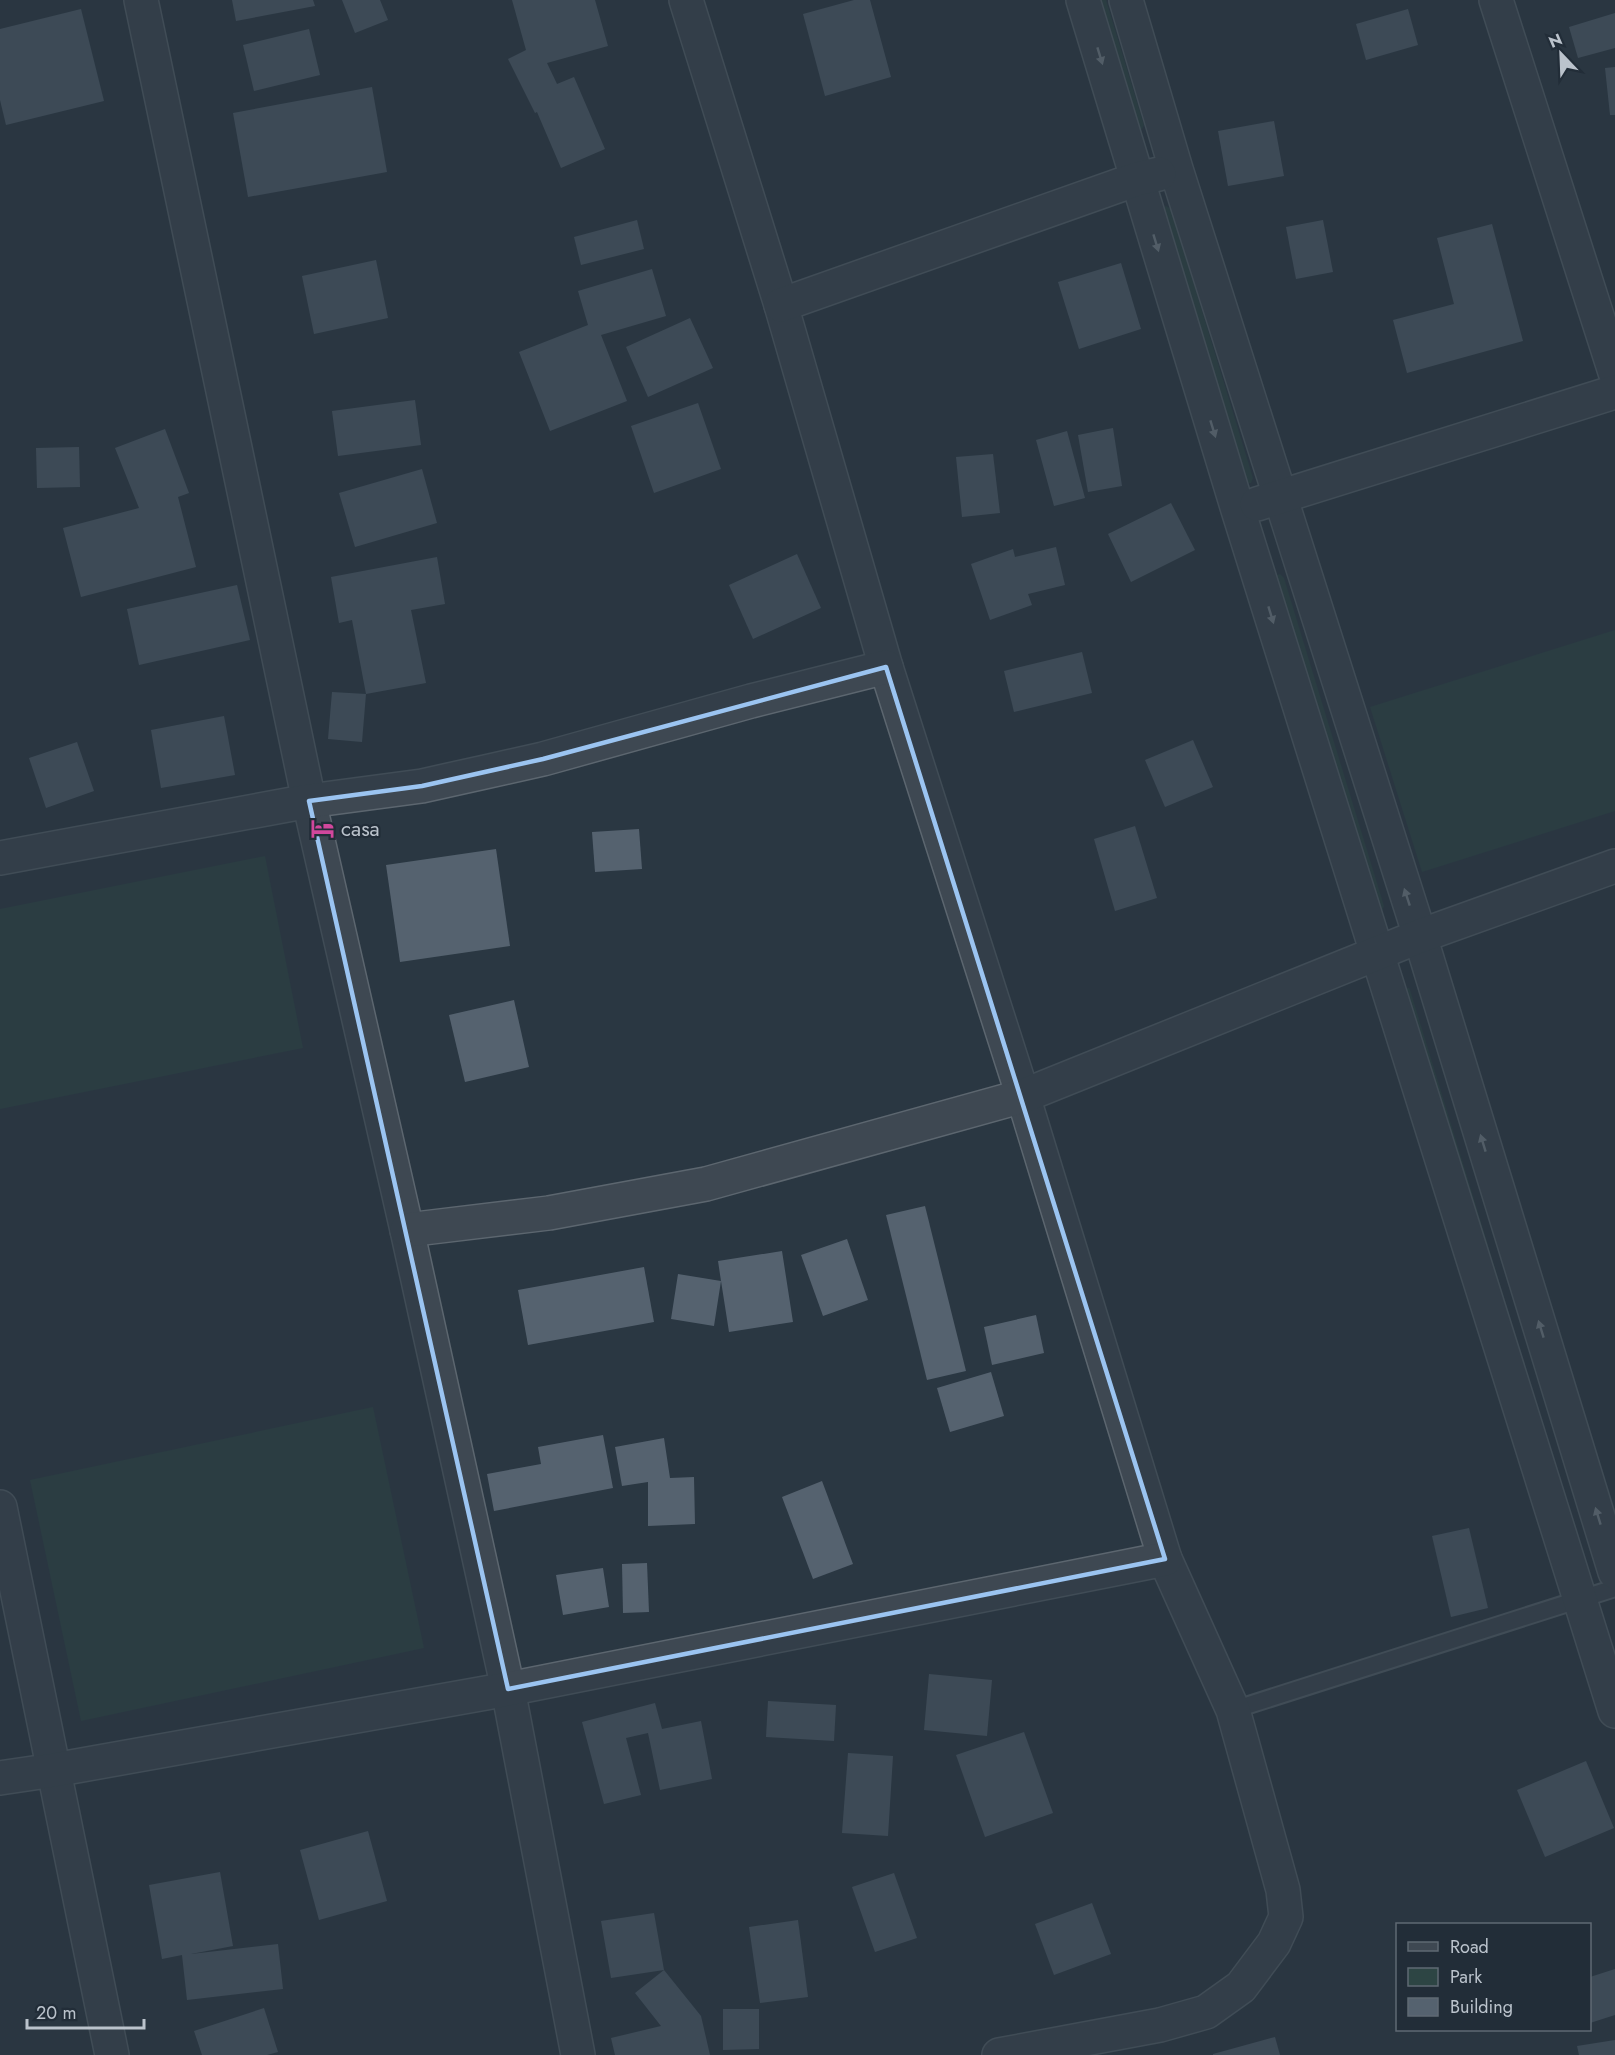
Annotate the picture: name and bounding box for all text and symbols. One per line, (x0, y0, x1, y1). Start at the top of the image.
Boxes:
north arrow (1531, 24, 1591, 84)
text: N (1545, 28, 1566, 54)
one-way arrow (1096, 47, 1105, 65)
one-way arrow (1152, 234, 1161, 252)
one-way arrow (1209, 420, 1218, 438)
one-way arrow (1267, 606, 1276, 624)
place label: casa (341, 814, 380, 844)
hotel icon: casa (310, 816, 336, 842)
one-way arrow (1402, 888, 1411, 906)
one-way arrow (1478, 1134, 1488, 1152)
one-way arrow (1536, 1320, 1545, 1338)
one-way arrow (1593, 1507, 1602, 1525)
legend (1396, 1923, 1591, 2031)
text: Road (1450, 1934, 1489, 1960)
text: Park (1450, 1964, 1482, 1990)
scale bar (27, 1992, 144, 2030)
text: Building (1450, 1994, 1513, 2020)
text: 20 m (36, 2000, 76, 2026)

